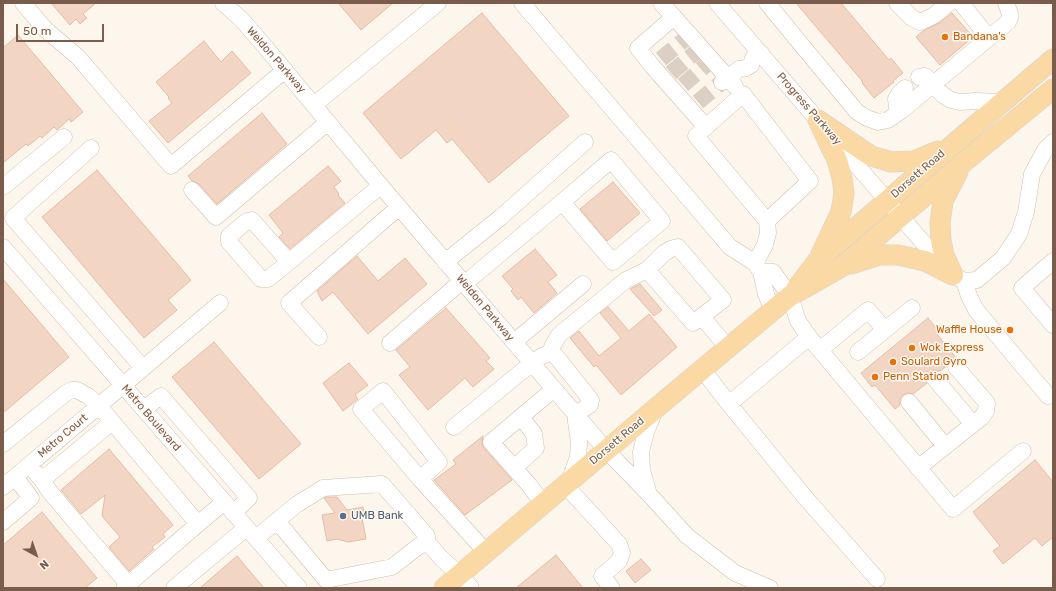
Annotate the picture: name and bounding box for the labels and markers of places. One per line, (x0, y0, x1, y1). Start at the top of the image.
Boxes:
place label: Bandana's (953, 30, 1006, 44)
marker: Bandana's (940, 32, 950, 42)
place label: Waffle House (936, 323, 1002, 337)
marker: Waffle House (1005, 325, 1015, 335)
place label: Wok Express (920, 341, 984, 355)
marker: Wok Express (907, 343, 917, 353)
place label: Soulard Gyro (901, 355, 967, 369)
marker: Soulard Gyro (888, 357, 898, 367)
place label: Penn Station (883, 370, 949, 384)
marker: Penn Station (870, 372, 880, 382)
place label: UMB Bank (351, 509, 403, 523)
marker: UMB Bank (338, 511, 348, 521)

